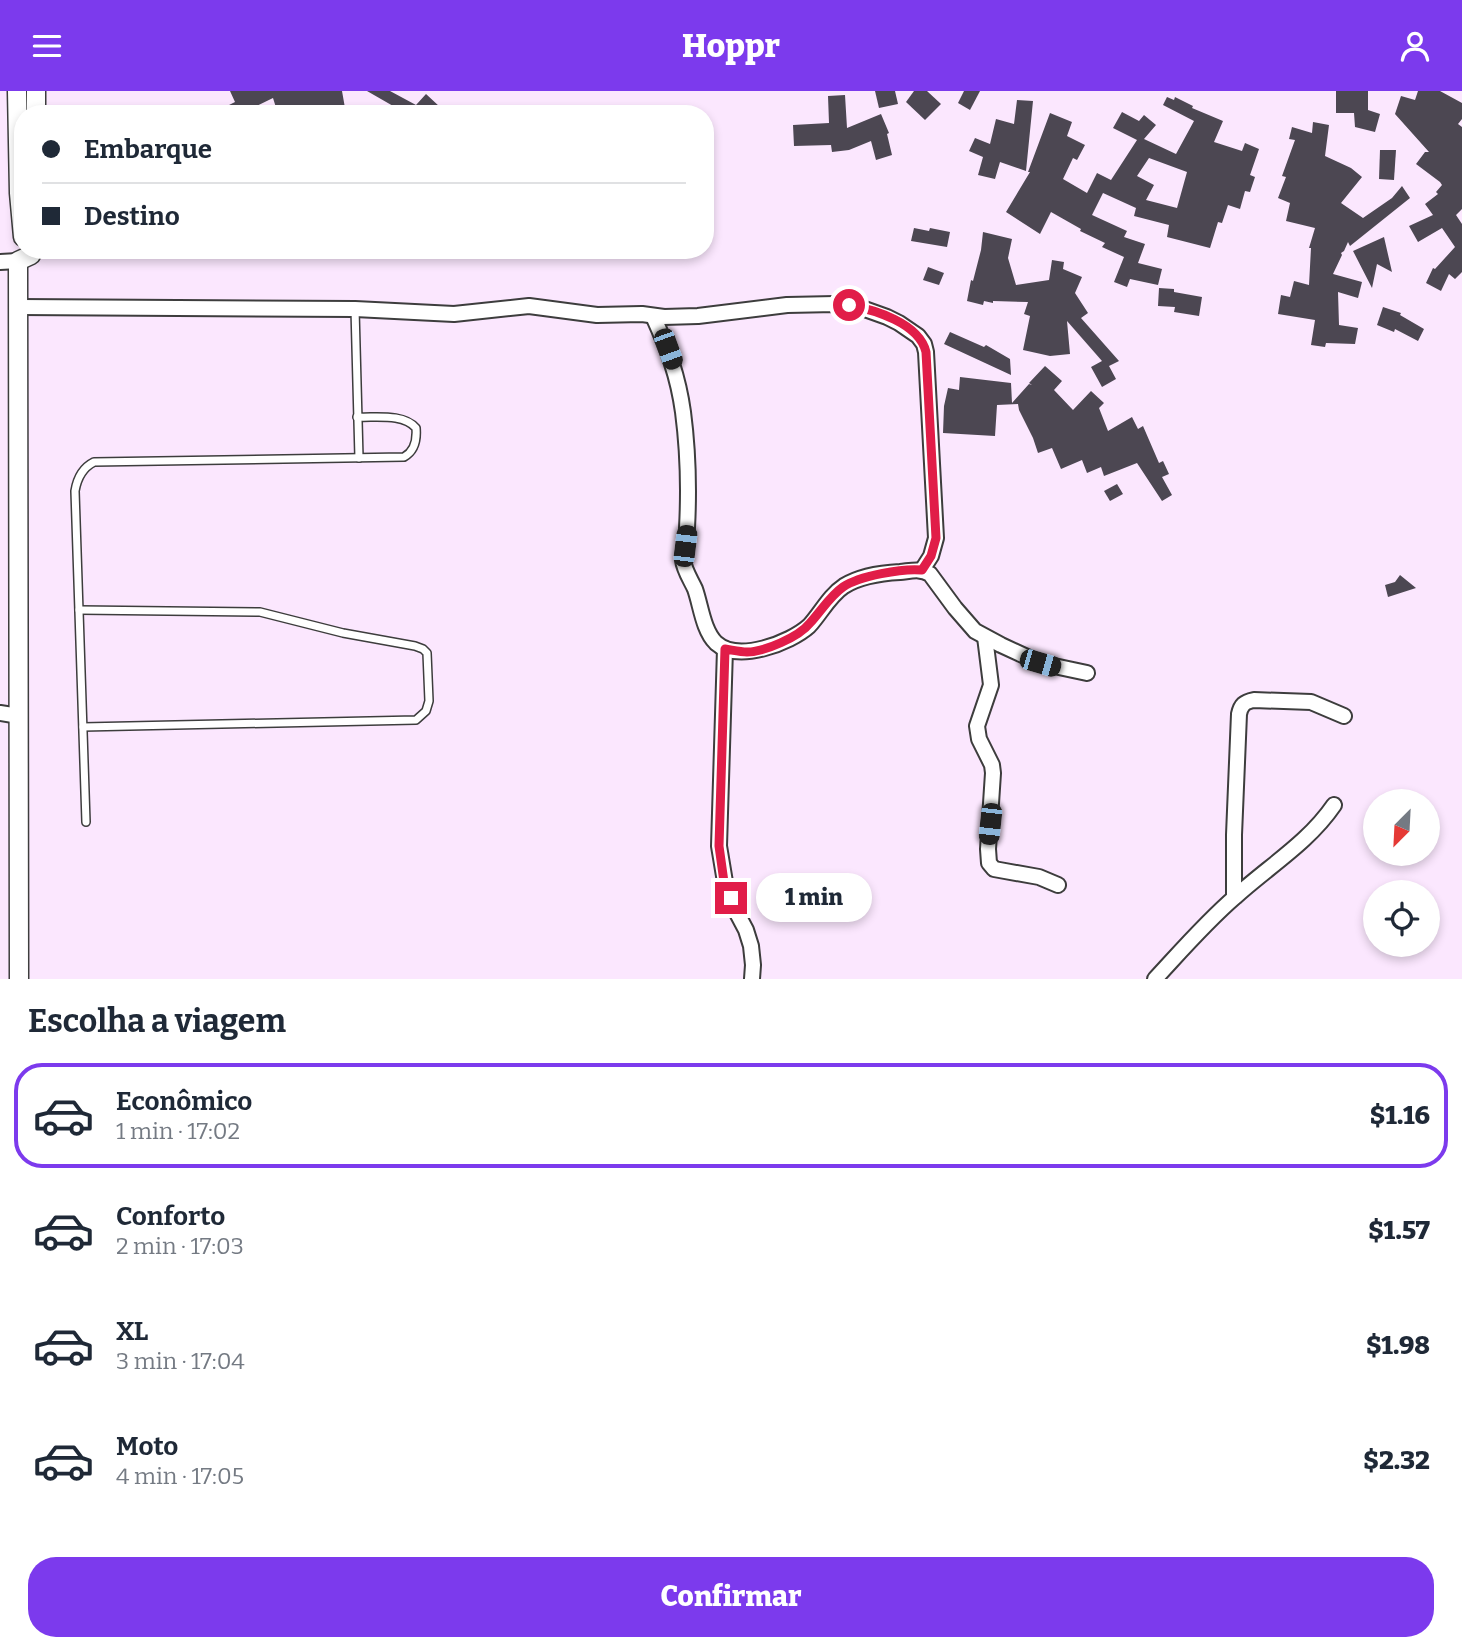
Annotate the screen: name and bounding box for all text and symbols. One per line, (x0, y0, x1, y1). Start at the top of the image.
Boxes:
icon: menu (28, 27, 66, 65)
text: Hoppr (682, 27, 780, 65)
icon: person (1396, 27, 1434, 65)
text: Embarque (84, 134, 212, 165)
text: Destino (84, 201, 180, 232)
route start (833, 289, 865, 321)
car (651, 326, 686, 372)
car (673, 524, 698, 568)
car (1017, 647, 1064, 679)
north arrow (1363, 789, 1440, 866)
map controls (1363, 789, 1440, 957)
car (978, 802, 1003, 846)
callout: 1 min (756, 873, 871, 923)
button: locate (1363, 880, 1440, 957)
route end (715, 882, 747, 914)
text: 1 min (785, 883, 843, 911)
text: Escolha a viagem (28, 1002, 286, 1040)
icon: car (32, 1084, 95, 1147)
text: Econômico (116, 1086, 252, 1117)
text: $1.16 (1370, 1100, 1430, 1131)
text: 1 min · 17:02 (116, 1117, 240, 1145)
icon: car (32, 1199, 95, 1262)
text: Conforto (116, 1201, 225, 1232)
text: $1.57 (1368, 1215, 1430, 1246)
text: 2 min · 17:03 (116, 1232, 244, 1260)
icon: car (32, 1314, 95, 1377)
text: XL (116, 1316, 148, 1347)
text: $1.98 (1366, 1330, 1430, 1361)
text: 3 min · 17:04 (116, 1347, 245, 1375)
icon: car (32, 1429, 95, 1492)
text: Moto (116, 1431, 178, 1462)
text: $2.32 (1363, 1445, 1430, 1476)
text: 4 min · 17:05 (116, 1462, 244, 1490)
button: Confirmar (28, 1557, 1434, 1637)

